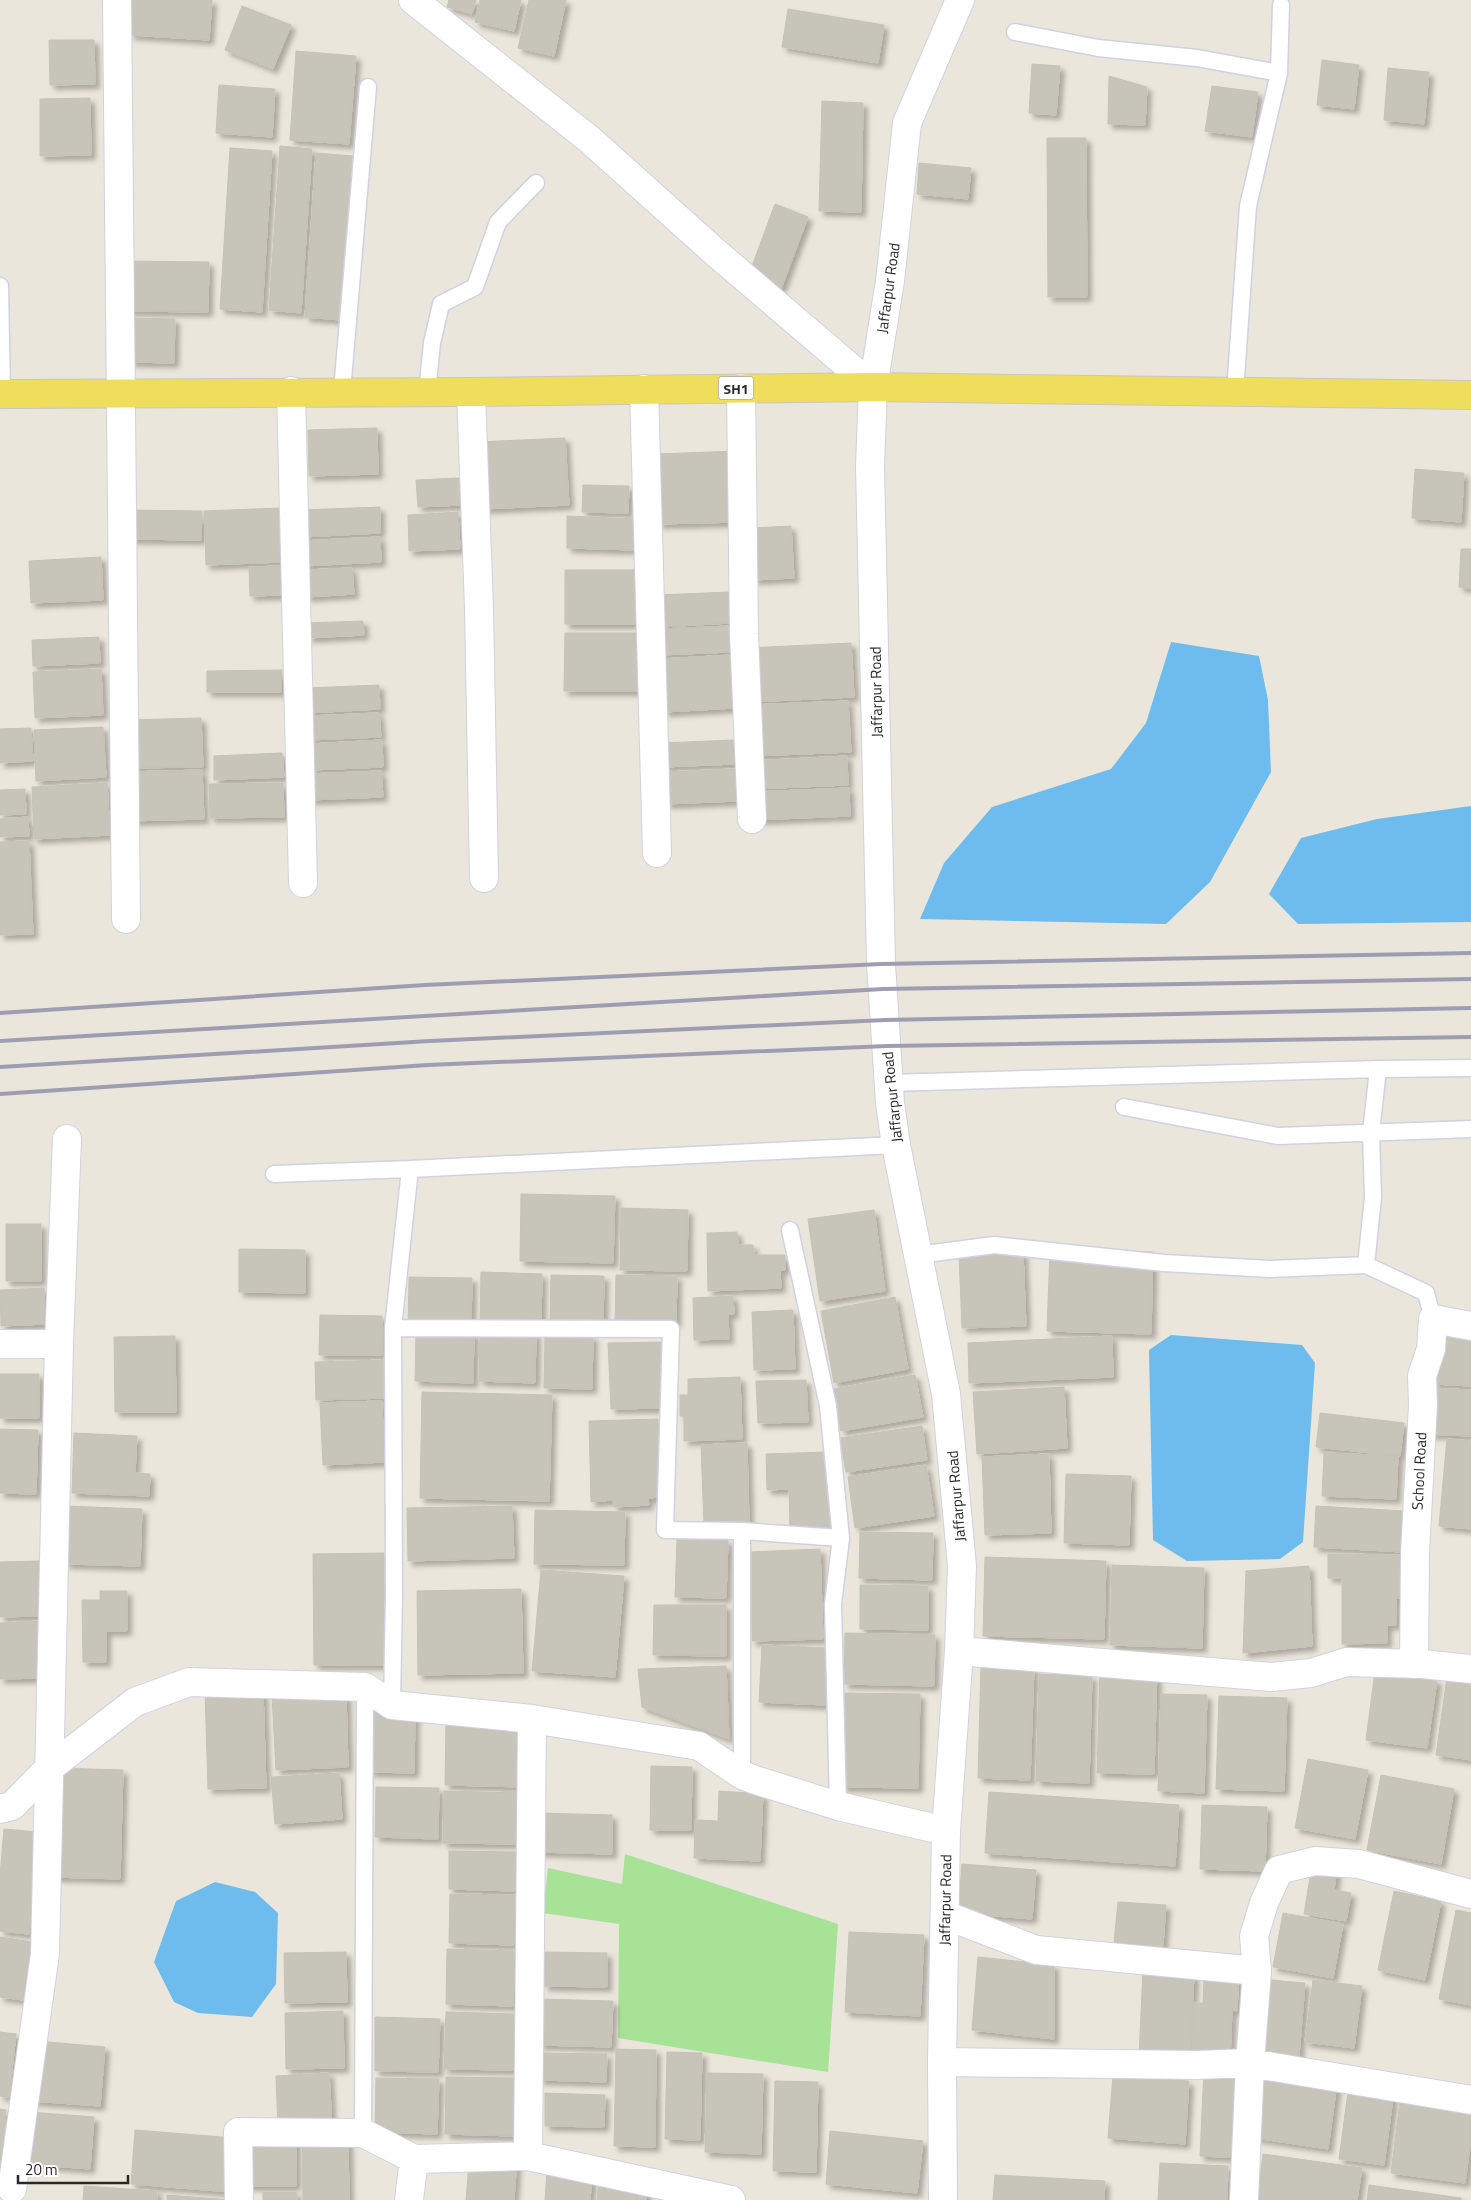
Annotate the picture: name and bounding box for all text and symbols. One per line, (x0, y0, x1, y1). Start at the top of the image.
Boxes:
street label: Jaffarpur Road (870, 241, 906, 335)
road number: SH1 (718, 376, 754, 399)
street label: Jaffarpur Road (864, 646, 888, 738)
street label: Jaffarpur Road (876, 1050, 908, 1144)
street label: School Road (1405, 1432, 1433, 1510)
street label: Jaffarpur Road (941, 1450, 971, 1542)
street label: Jaffarpur Road (933, 1854, 957, 1946)
scale bar (18, 2152, 128, 2184)
text: 20 m (25, 2158, 58, 2181)

